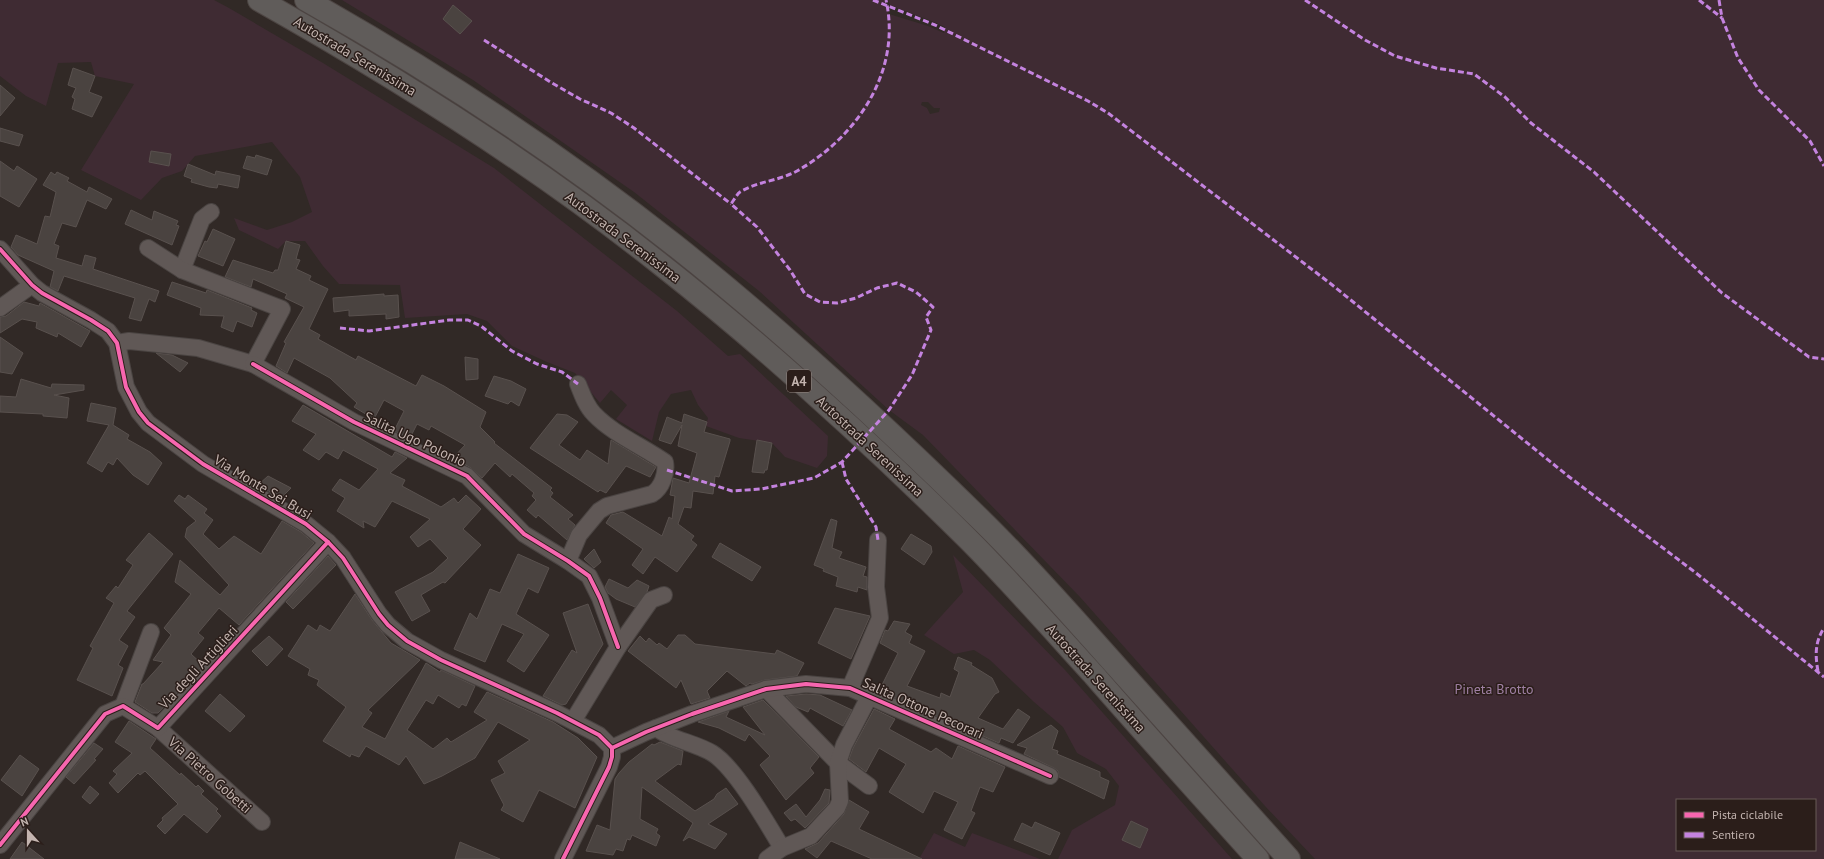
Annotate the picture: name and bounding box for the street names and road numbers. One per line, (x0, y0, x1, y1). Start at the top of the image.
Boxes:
street label: Autostrada Serenissima (290, 12, 420, 100)
street label: Autostrada Serenissima (562, 188, 684, 286)
road number: A4 (787, 370, 811, 392)
street label: Autostrada Serenissima (813, 392, 927, 500)
street label: Salita Ugo Polonio (361, 407, 469, 471)
street label: Via Monte Sei Busi (210, 450, 315, 523)
street label: Autostrada Serenissima (1042, 620, 1150, 736)
street label: Via degli Artiglieri (154, 621, 242, 713)
street label: Salita Ottone Pecorari (860, 673, 986, 743)
street label: Via Pietro Gobetti (164, 732, 255, 817)

